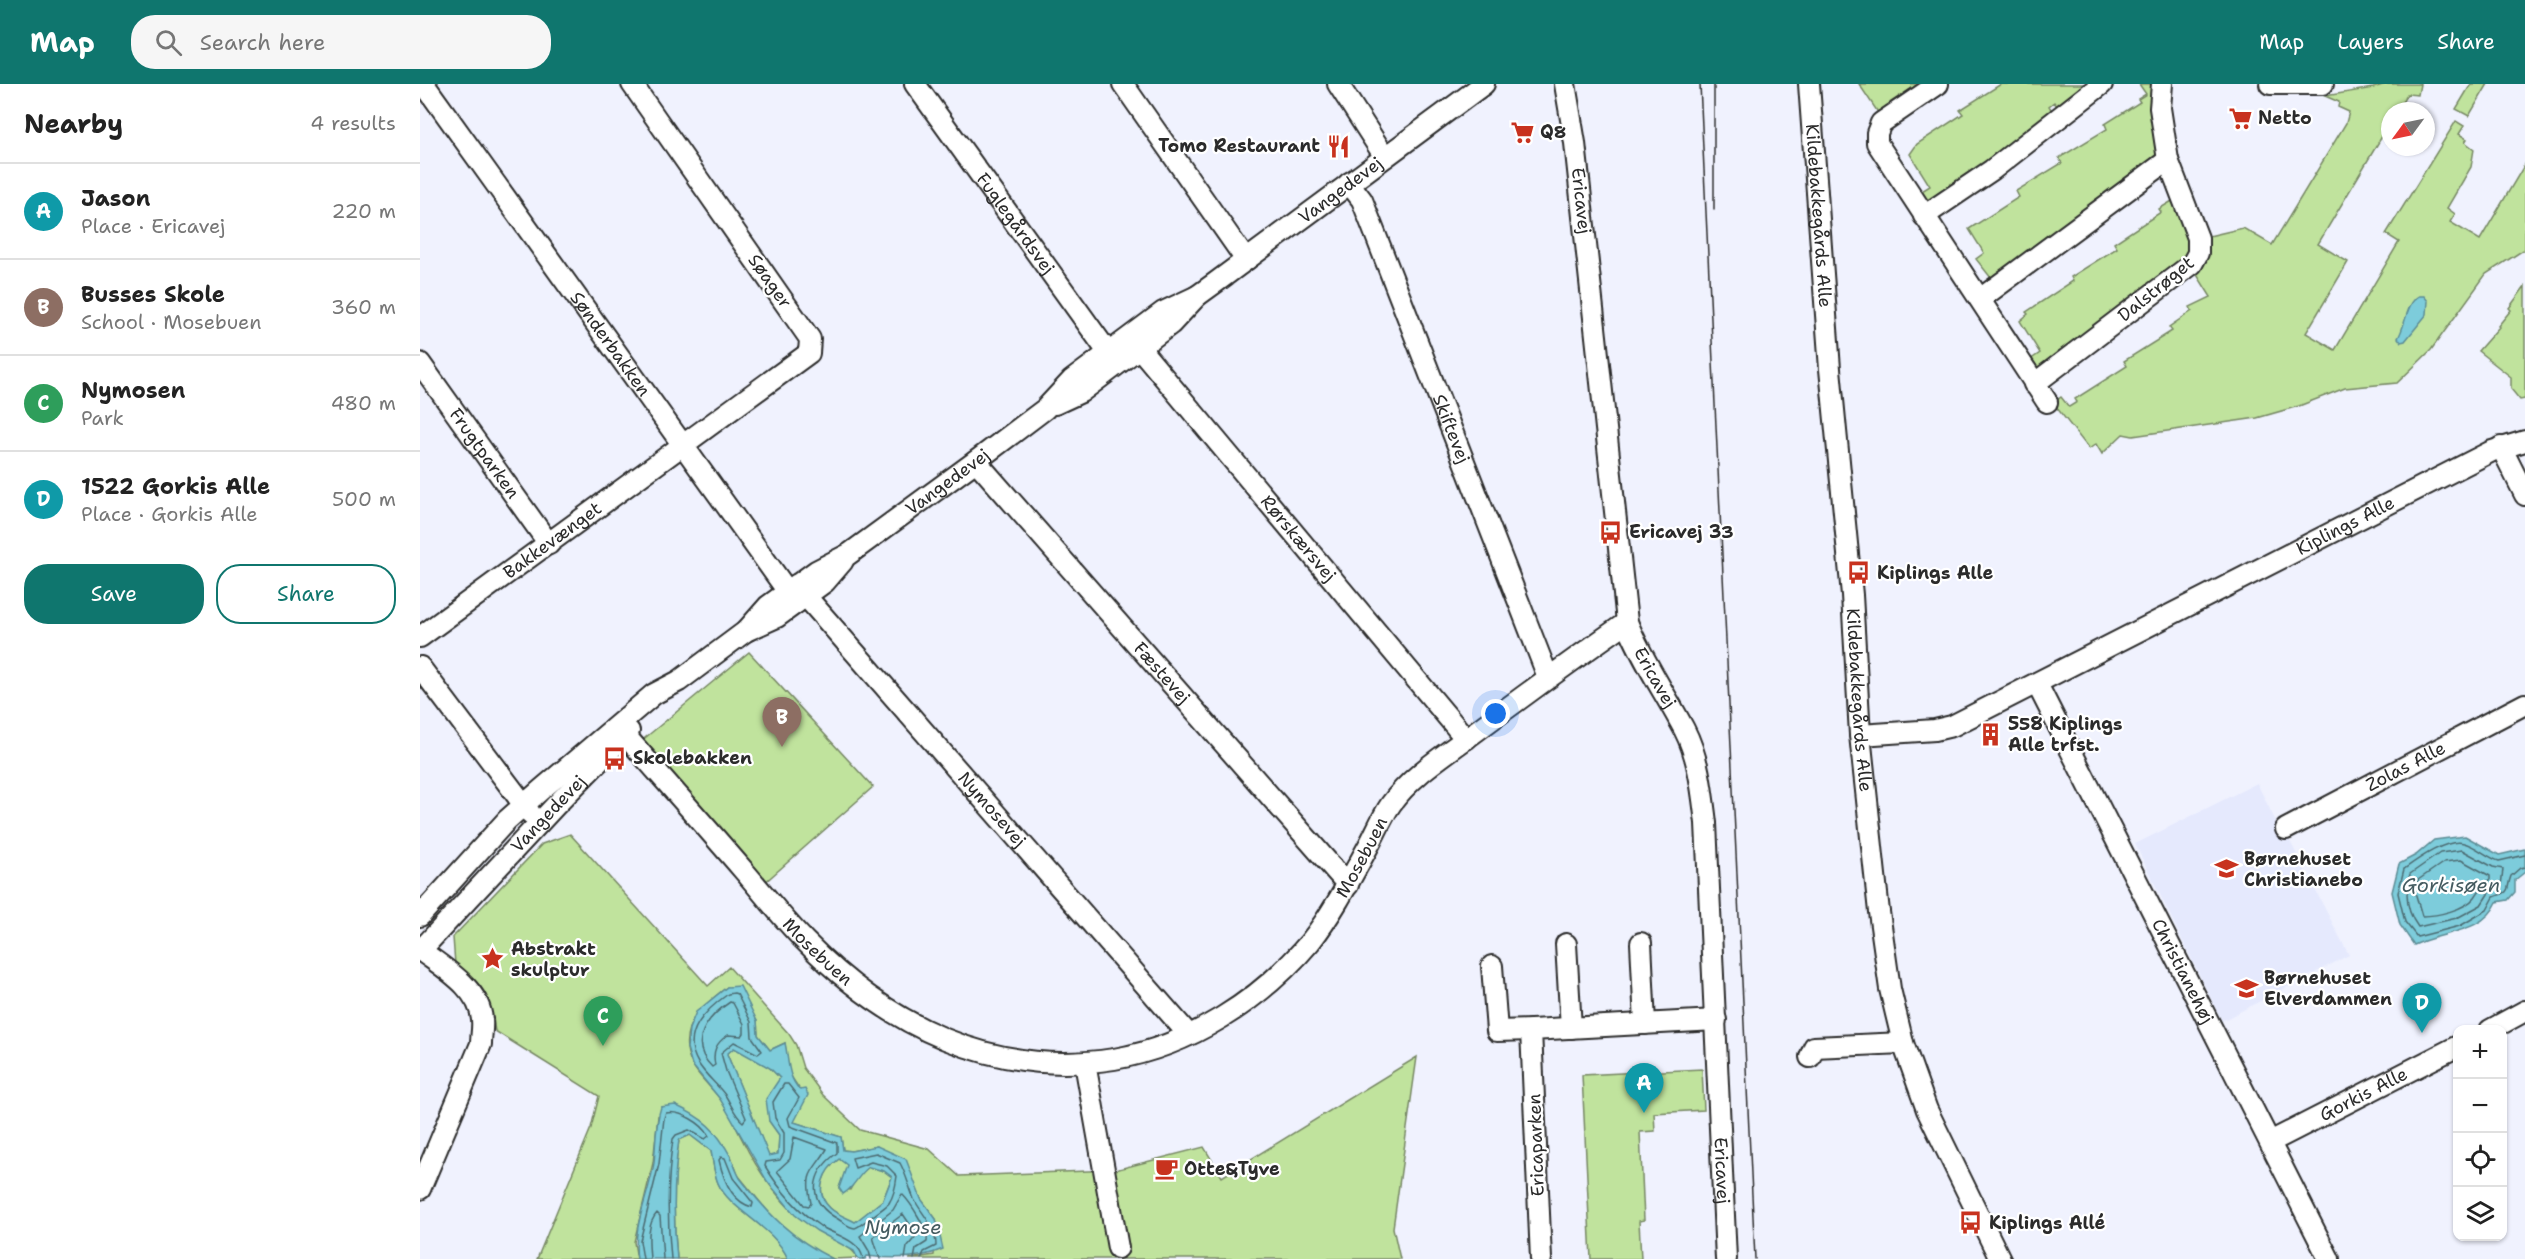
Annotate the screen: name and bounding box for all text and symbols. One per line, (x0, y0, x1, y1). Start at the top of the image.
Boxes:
search box (131, 15, 551, 69)
text: Map (30, 23, 95, 61)
icon: search (152, 26, 185, 59)
text: Search here (200, 28, 325, 57)
text: Map (2259, 28, 2304, 56)
text: Layers (2337, 28, 2404, 56)
text: Share (2437, 28, 2495, 56)
north arrow (2381, 102, 2435, 156)
supermarket icon: Netto (2227, 105, 2253, 131)
text: Nearby (24, 106, 123, 141)
place label: Netto (2258, 106, 2312, 130)
text: 4 results (310, 110, 396, 136)
supermarket icon: Q8 (1509, 119, 1535, 145)
place label: Q8 (1540, 120, 1566, 144)
street label: Kildebakkegårds Alle (1800, 123, 1837, 308)
restaurant icon: Tomo Restaurant (1325, 133, 1351, 159)
place label: Tomo Restaurant (1158, 134, 1320, 158)
street label: Vangedevej (1294, 151, 1387, 229)
street label: Ericavej (1566, 166, 1597, 235)
street label: Fuglegårdsvej (971, 168, 1060, 279)
text: Jason (81, 184, 150, 213)
text: A (36, 198, 51, 224)
text: 220 m (332, 198, 396, 224)
text: Place · Ericavej (81, 213, 225, 239)
street label: Søager (743, 249, 797, 313)
street label: Dalstrøget (2113, 251, 2199, 327)
text: Busses Skole (81, 280, 225, 309)
street label: Sønderbakken (565, 287, 656, 401)
text: B (37, 294, 50, 320)
text: 360 m (331, 294, 396, 320)
text: School · Mosebuen (81, 309, 261, 335)
text: Nymosen (81, 376, 185, 405)
text: C (37, 390, 50, 416)
text: 480 m (331, 390, 396, 416)
street label: Skiftevej (1427, 391, 1476, 467)
street label: Frugtparken (444, 403, 525, 504)
text: Park (81, 405, 124, 431)
street label: Vangedevej (901, 443, 995, 521)
text: 1522 Gorkis Alle (81, 472, 270, 501)
text: D (36, 486, 51, 512)
text: 500 m (332, 486, 396, 512)
street label: Rørskærsvej (1255, 490, 1342, 587)
street label: Kiplings Alle (2292, 491, 2399, 561)
street label: Bakkevænget (498, 496, 607, 584)
text: Place · Gorkis Alle (81, 501, 258, 527)
bus stop icon: Ericavej 33 (1598, 519, 1624, 545)
place label: Ericavej 33 (1629, 520, 1734, 544)
bus stop icon: Kiplings Alle (1846, 560, 1872, 586)
place label: Kiplings Alle (1877, 561, 1994, 585)
button: Save (24, 564, 204, 624)
button: Share (216, 564, 396, 624)
street label: Kildebakkegårds Alle (1841, 607, 1878, 793)
street label: Fæstevej (1128, 637, 1196, 709)
street label: Ericavej (1628, 643, 1682, 713)
pin: B (762, 698, 802, 747)
your location (1481, 699, 1510, 728)
place label: 558 Kiplings Alle trfst. (2008, 712, 2123, 757)
building icon: 558 Kiplings Alle trfst. (1977, 721, 2003, 747)
street label: Zolas Alle (2362, 736, 2450, 797)
bus stop icon: Skolebakken (602, 745, 628, 771)
place label: Skolebakken (633, 746, 752, 770)
street label: Nymosevej (953, 767, 1032, 852)
street label: Vangedevej (506, 770, 591, 858)
street label: Mosebuen (1330, 813, 1393, 902)
place label: Børnehuset Christianebo (2244, 847, 2363, 892)
school or university icon: Børnehuset Christianebo (2213, 856, 2239, 882)
water label: Gorkisøen (2402, 872, 2500, 898)
street label: Mosebuen (777, 913, 857, 991)
street label: Christianehøj (2146, 914, 2219, 1028)
place label: Abstrakt skulptur (511, 937, 596, 982)
place icon: Abstrakt skulptur (480, 946, 506, 972)
place label: Børnehuset Elverdammen (2264, 966, 2392, 1011)
school or university icon: Børnehuset Elverdammen (2233, 975, 2259, 1001)
pin: D (2402, 984, 2442, 1033)
pin: C (584, 996, 622, 1046)
map controls (2453, 1025, 2507, 1241)
button: + (2453, 1025, 2507, 1079)
street label: Gorkis Alle (2315, 1062, 2412, 1127)
pin: A (1624, 1064, 1664, 1113)
button: − (2453, 1079, 2507, 1133)
street label: Ericaparken (1522, 1093, 1550, 1197)
button: locate (2453, 1133, 2507, 1187)
street label: Ericavej (1708, 1137, 1735, 1204)
cafe icon: Otte&Tyve (1153, 1156, 1179, 1182)
place label: Otte&Tyve (1184, 1157, 1280, 1181)
button: layers (2453, 1187, 2507, 1241)
bus stop icon: Kiplings Allé (1958, 1210, 1984, 1236)
place label: Kiplings Allé (1989, 1211, 2106, 1235)
water label: Nymose (865, 1214, 941, 1240)

